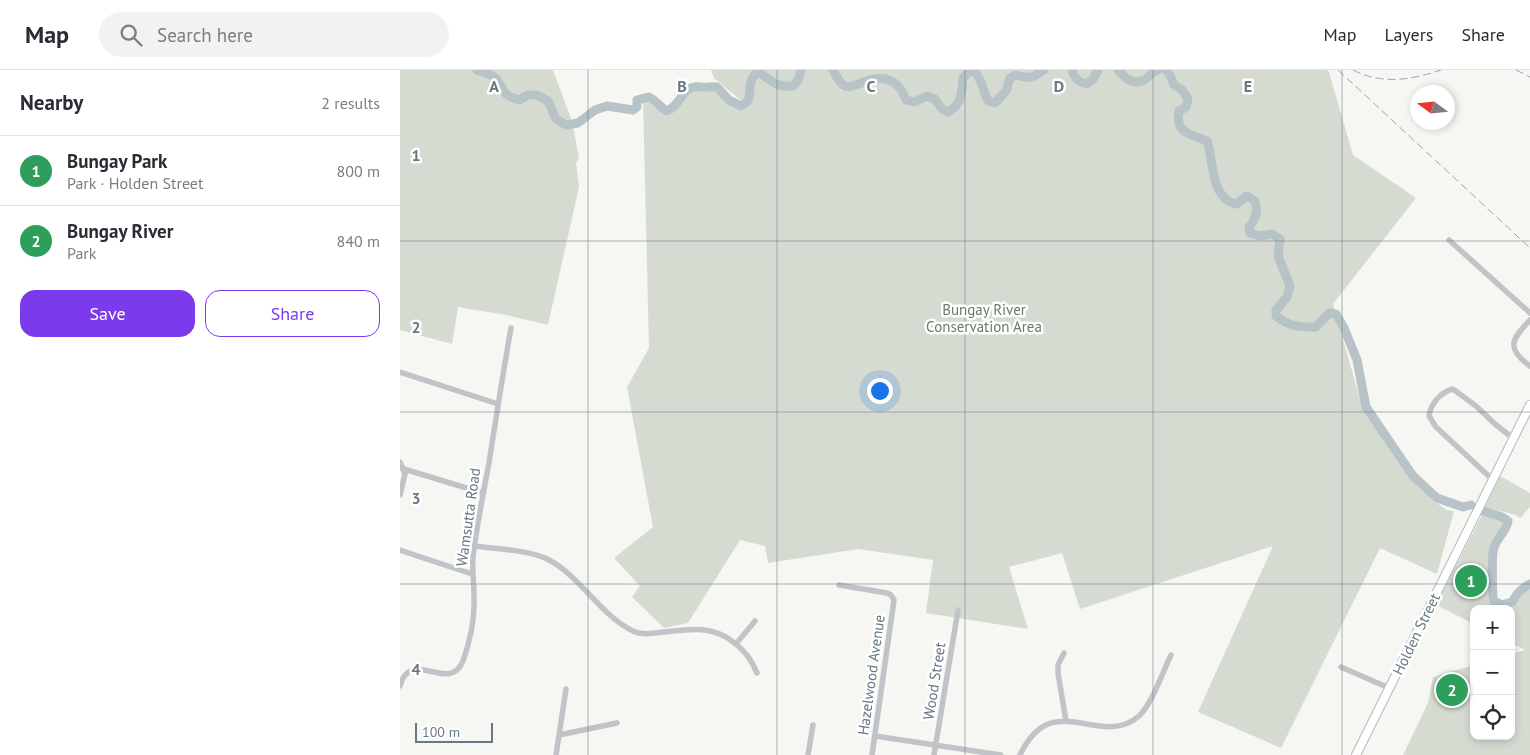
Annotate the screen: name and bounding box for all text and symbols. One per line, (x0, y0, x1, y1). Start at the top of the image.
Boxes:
search box (99, 12, 449, 57)
text: Map (25, 19, 69, 50)
icon: search (117, 21, 145, 49)
text: Search here (157, 23, 253, 47)
text: Map (1324, 23, 1356, 46)
text: Layers (1384, 23, 1433, 46)
text: Share (1461, 23, 1505, 46)
text: A (489, 76, 499, 96)
text: B (677, 76, 687, 96)
text: C (867, 76, 876, 96)
text: D (1054, 76, 1064, 96)
text: E (1244, 76, 1252, 96)
north arrow (1410, 85, 1455, 130)
text: Nearby (20, 89, 83, 116)
text: 2 results (321, 93, 380, 113)
text: 1 (411, 145, 421, 165)
text: Bungay Park (67, 149, 167, 173)
text: 1 (31, 161, 41, 181)
text: 800 m (337, 161, 380, 181)
text: Park · Holden Street (67, 173, 203, 193)
text: Bungay River (67, 219, 173, 243)
text: 2 (31, 231, 41, 251)
text: 840 m (337, 231, 380, 251)
text: Park (67, 243, 96, 263)
button: Save (20, 290, 195, 337)
button: Share (205, 290, 380, 337)
park label: Bungay River Conservation Area (926, 300, 1042, 336)
text: 2 (411, 317, 421, 337)
your location (867, 378, 893, 404)
street label: Wamsutta Road (452, 467, 484, 567)
text: 3 (411, 488, 421, 508)
pin: 1 (1455, 562, 1487, 600)
street label: Holden Street (1388, 590, 1444, 678)
map controls (1470, 605, 1515, 740)
button: + (1470, 605, 1515, 650)
street label: Hazelwood Avenue (853, 614, 889, 736)
street label: Wood Street (918, 641, 950, 721)
button: − (1470, 650, 1515, 695)
text: 4 (411, 659, 421, 679)
pin: 2 (1436, 671, 1468, 709)
button: locate (1470, 695, 1515, 740)
scale bar (415, 720, 492, 743)
text: 100 m (422, 723, 460, 741)

